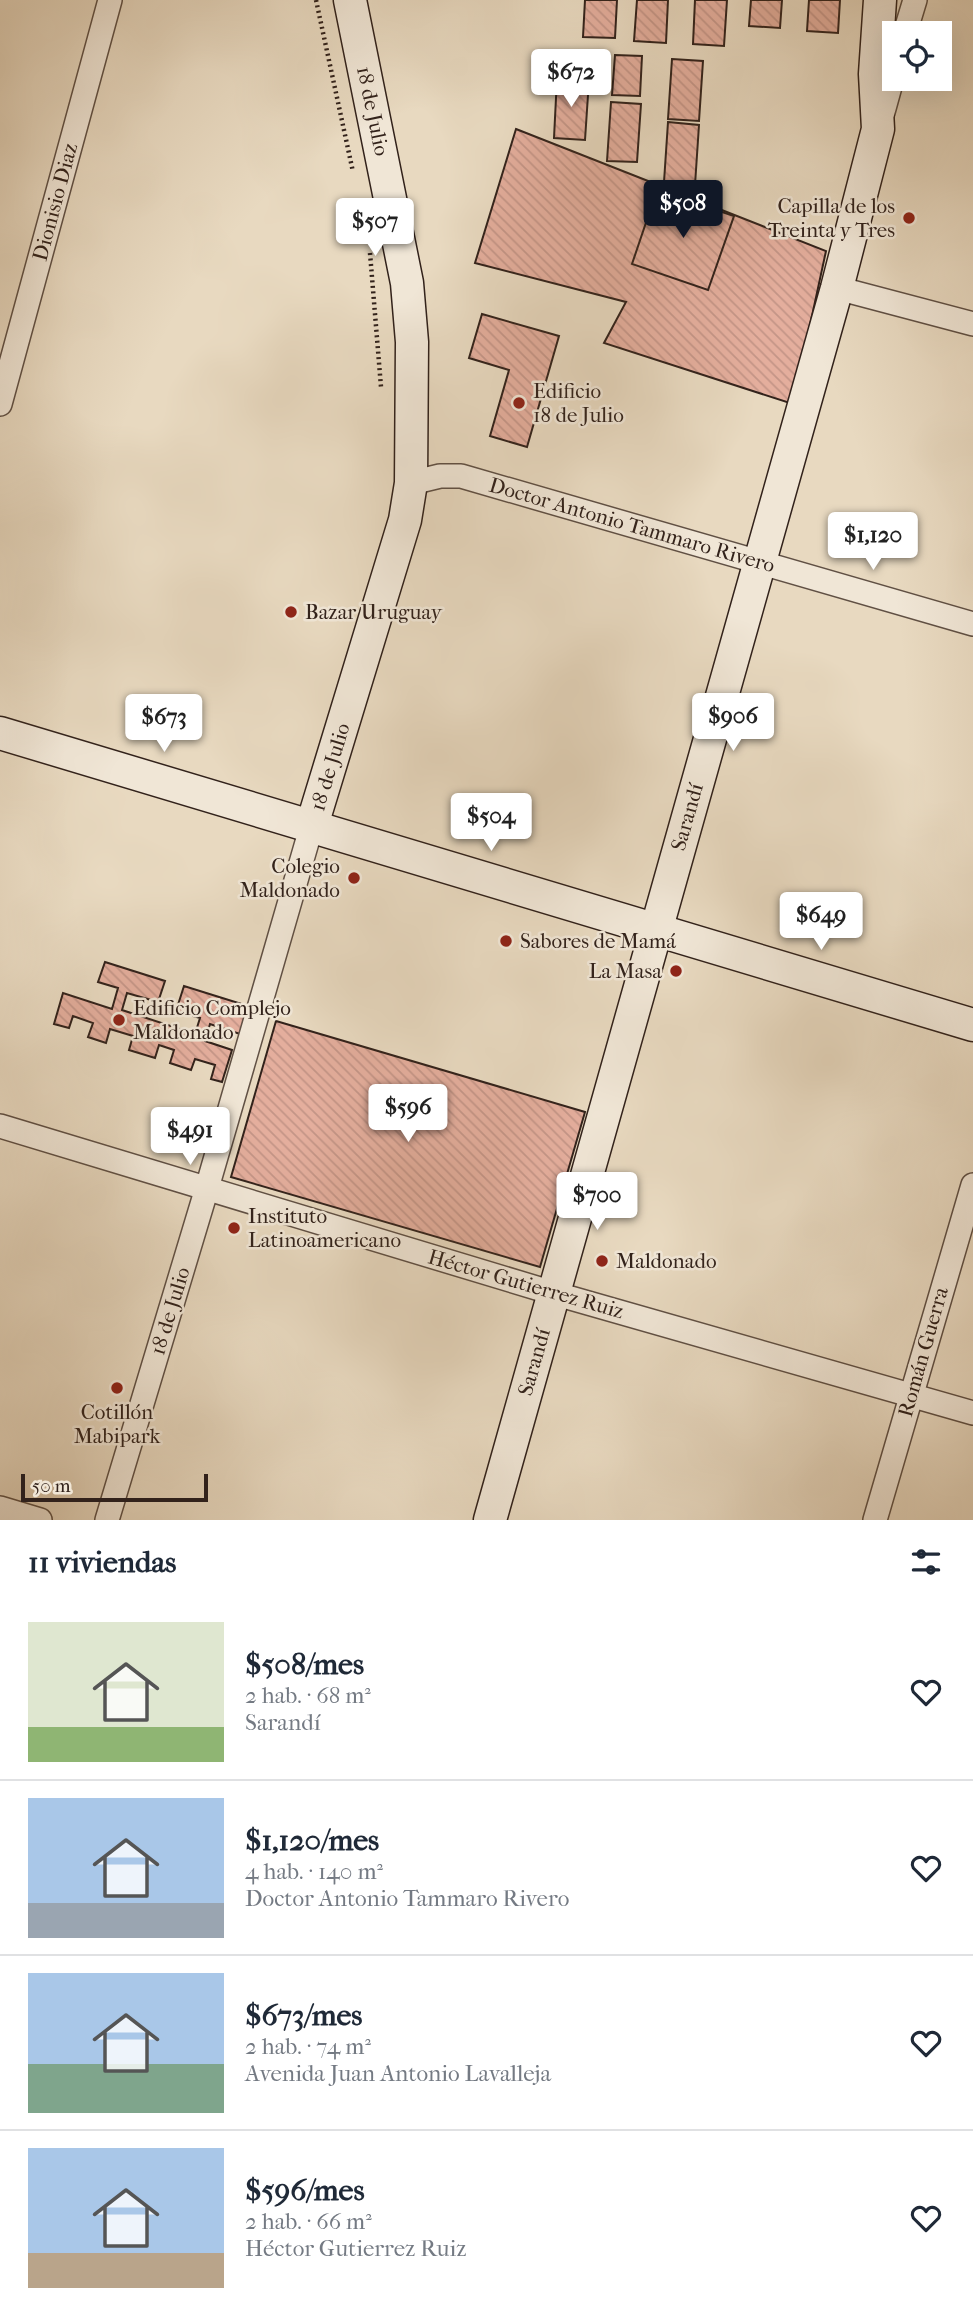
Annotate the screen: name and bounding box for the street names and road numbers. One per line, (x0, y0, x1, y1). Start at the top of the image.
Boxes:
street label: 18 de Julio (352, 64, 394, 158)
street label: Dionisio Diaz (28, 140, 82, 264)
street label: Doctor Antonio Tammaro Rivero (486, 473, 778, 577)
street label: 18 de Julio (305, 720, 355, 814)
street label: Sarandí (666, 780, 708, 853)
street label: Héctor Gutierrez Ruiz (425, 1245, 627, 1323)
street label: 18 de Julio (145, 1264, 195, 1358)
street label: Román Guerra (893, 1284, 953, 1420)
street label: Sarandí (513, 1325, 555, 1398)

